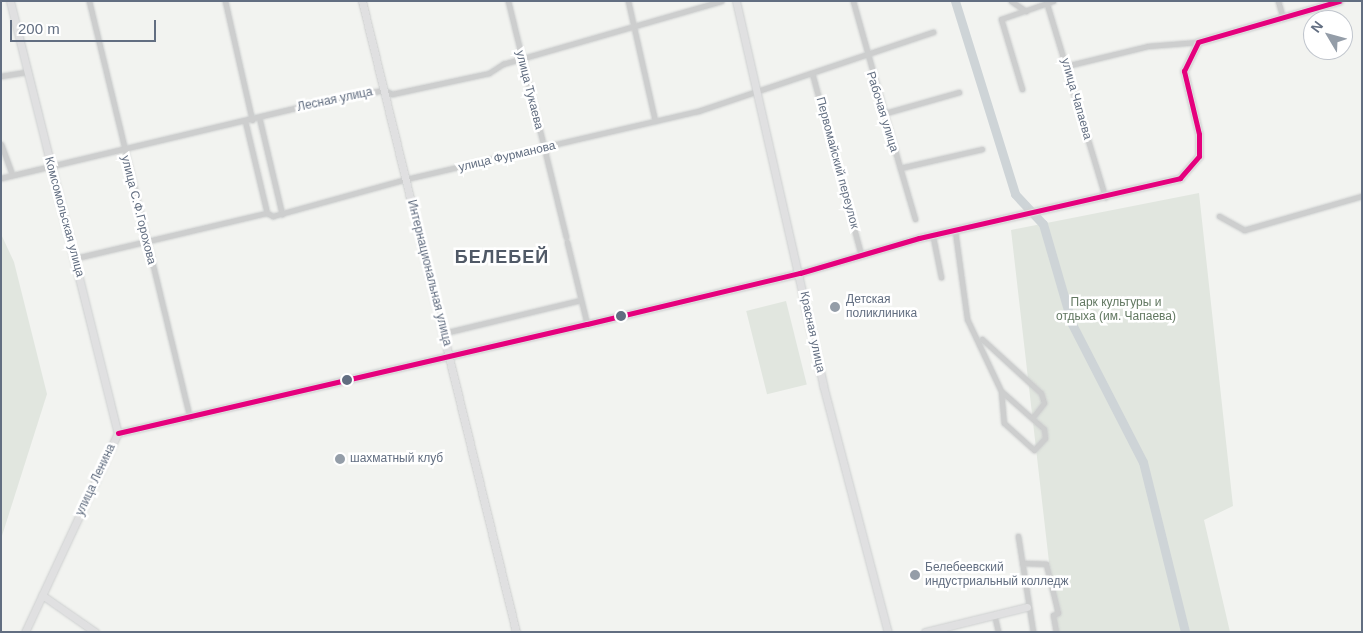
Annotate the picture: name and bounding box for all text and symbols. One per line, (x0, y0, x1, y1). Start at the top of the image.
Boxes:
scale bar (12, 10, 159, 42)
north arrow (1303, 10, 1353, 60)
text: N (1307, 18, 1326, 35)
text: 200 m (18, 20, 60, 37)
street label: улица Тукаева (512, 49, 546, 131)
street label: улица Чапаева (1058, 57, 1094, 141)
street label: Рабочая улица (863, 70, 901, 154)
street label: Лесная улица (296, 85, 374, 115)
street label: Первомайский переулок (812, 96, 862, 230)
street label: улица Фурманова (457, 139, 557, 175)
street label: улица С.Ф.Горохова (117, 154, 159, 266)
street label: Комсомольская улица (41, 155, 87, 279)
street label: Интернациональная улица (404, 198, 454, 348)
district label: БЕЛЕБЕЙ (454, 246, 550, 268)
street label: Красная улица (796, 290, 828, 374)
place label: Детская поликлиника (846, 293, 917, 321)
park label: Парк культуры и отдыха (им. Чапаева) (1056, 296, 1176, 324)
marker: Детская поликлиника (828, 300, 842, 314)
unlabelled marker (616, 311, 626, 321)
unlabelled marker (342, 375, 352, 385)
street label: улица Ленина (73, 442, 119, 518)
place label: шахматный клуб (350, 452, 443, 466)
marker: шахматный клуб (334, 453, 346, 465)
place label: Белебеевский индустриальный колледж (925, 561, 1069, 589)
marker: Белебеевский индустриальный колледж (909, 569, 921, 581)

